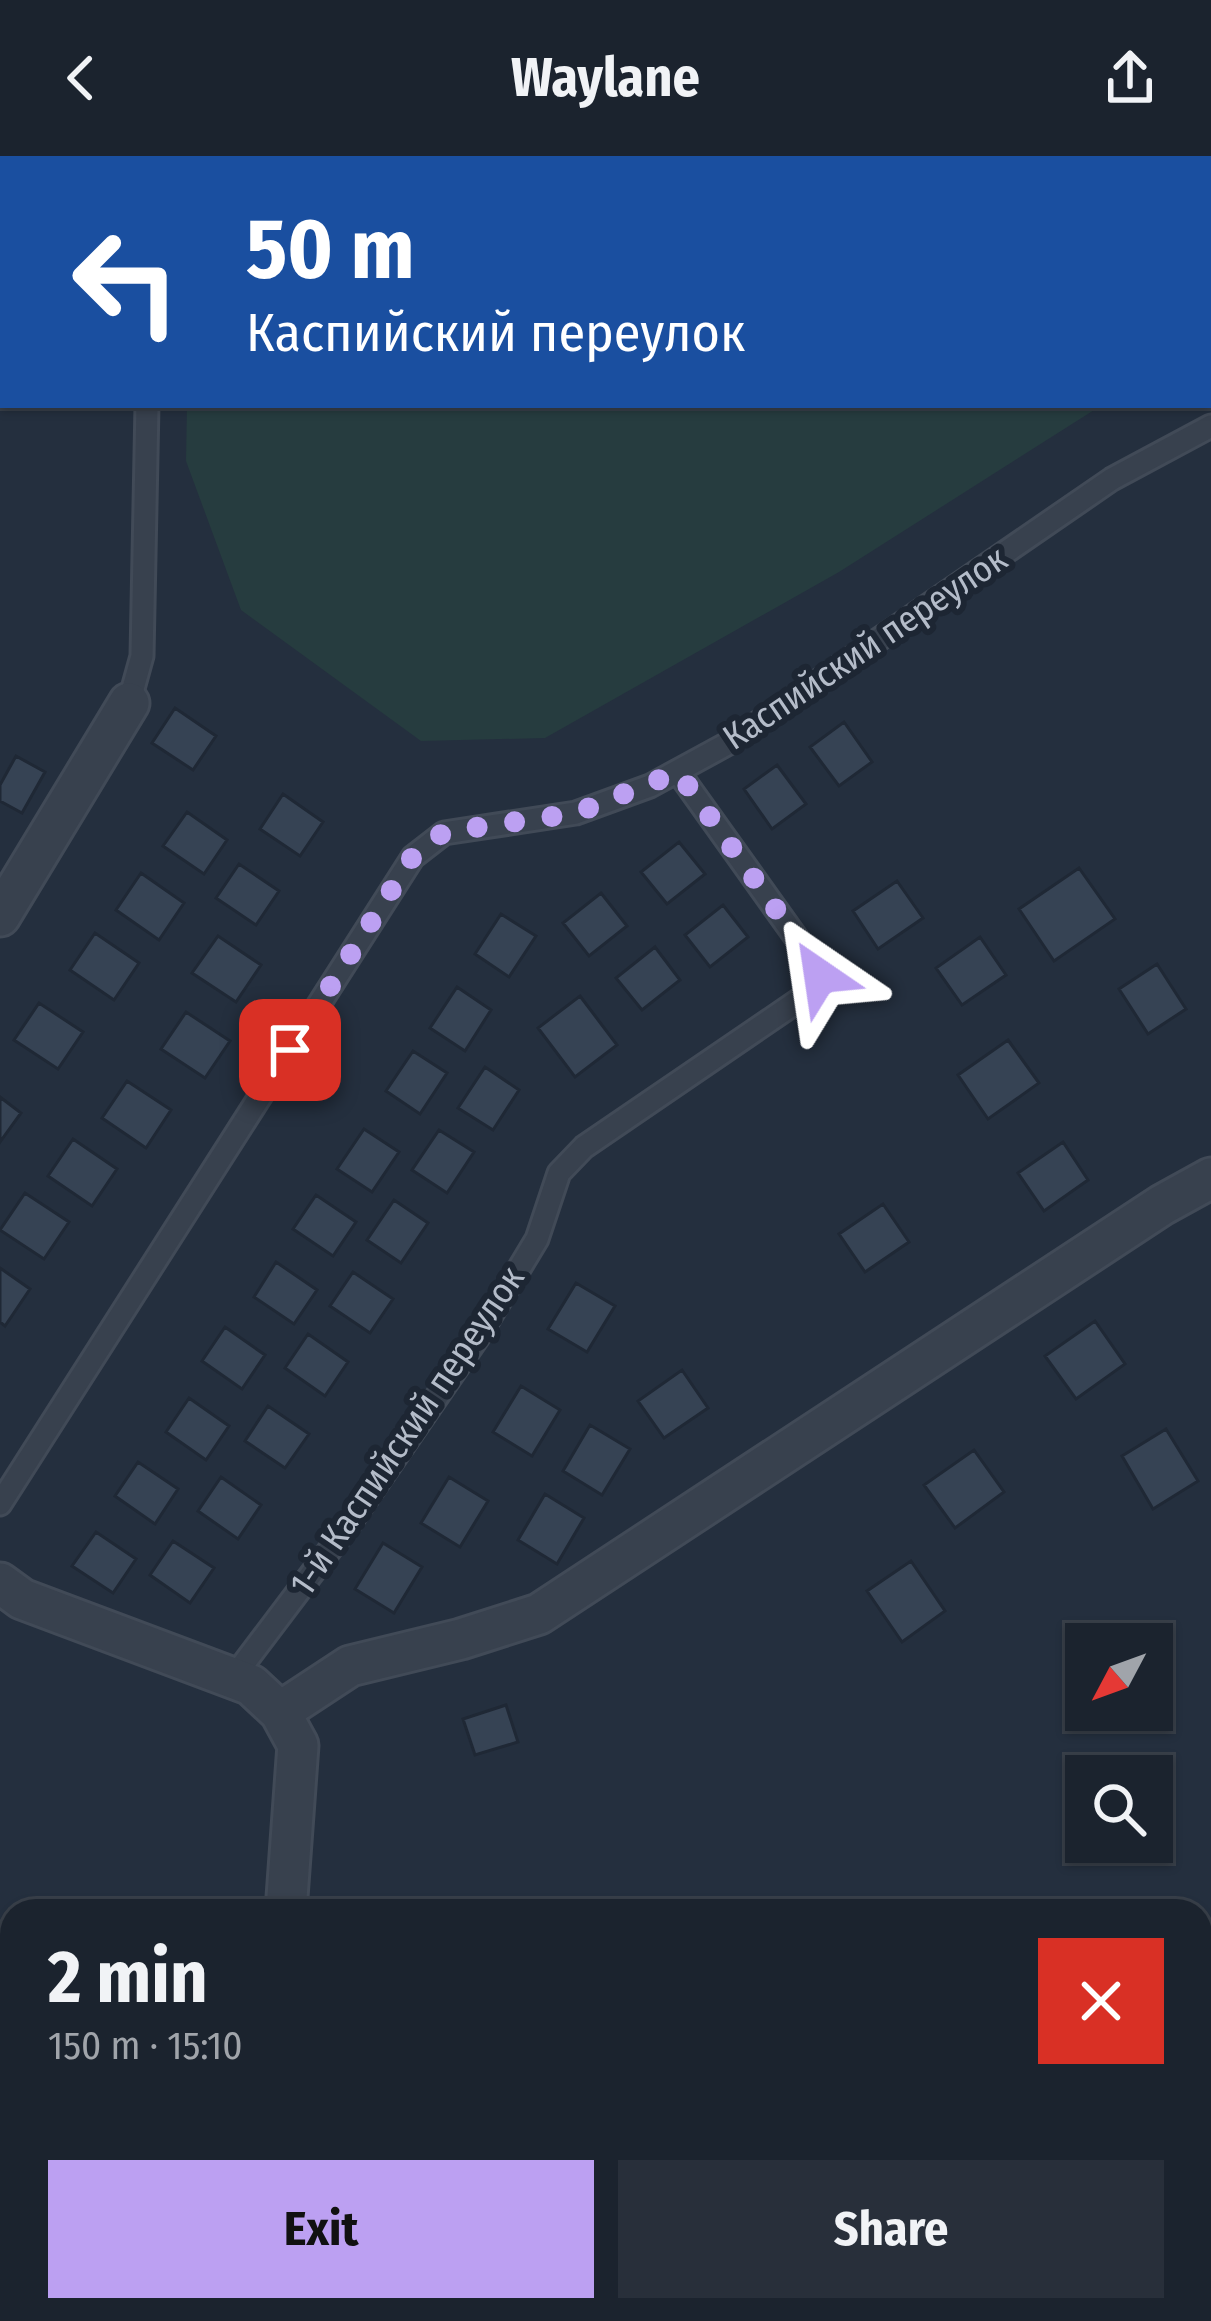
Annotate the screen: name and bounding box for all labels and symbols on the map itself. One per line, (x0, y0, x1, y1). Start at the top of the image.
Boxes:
street label: Каспийский переулок (715, 537, 1015, 759)
position arrow (757, 913, 883, 1039)
pin (239, 999, 341, 1101)
street label: 1-й Каспийский переулок (280, 1258, 534, 1604)
north arrow (1065, 1623, 1173, 1731)

